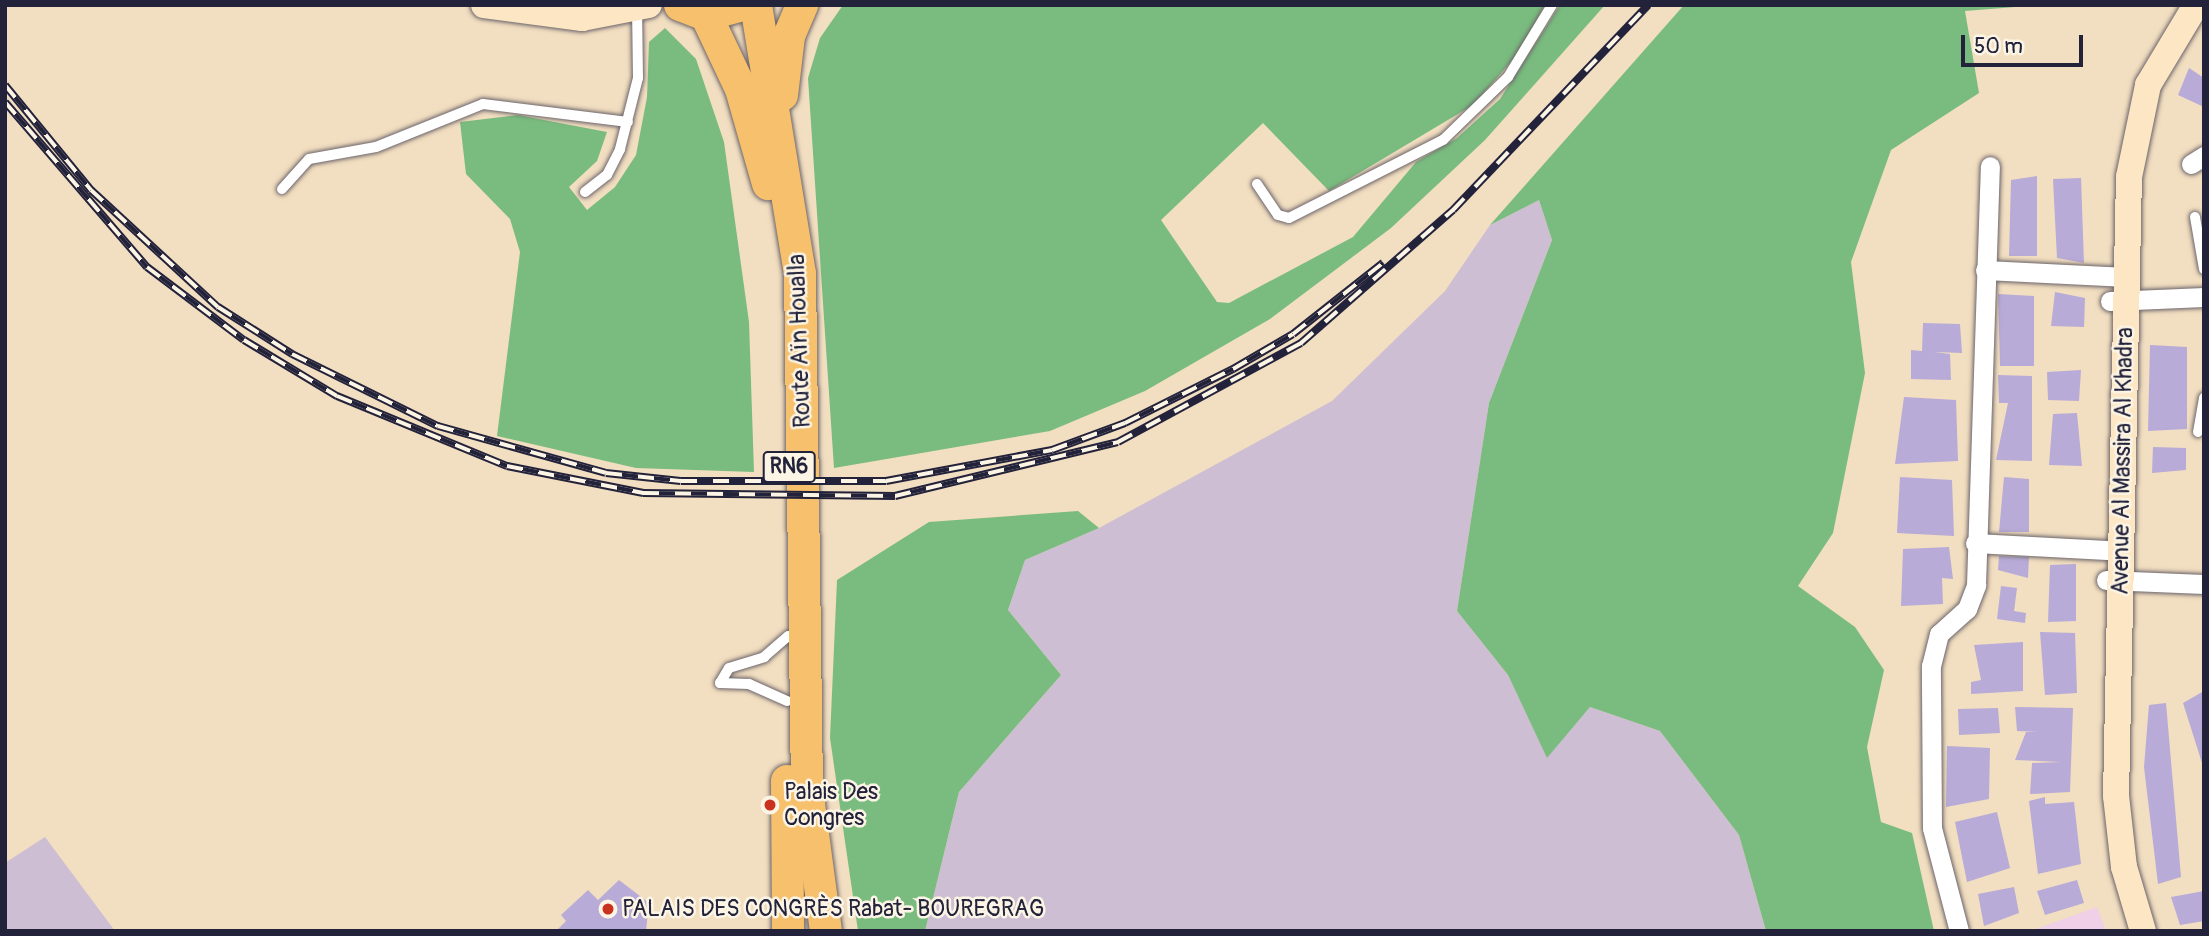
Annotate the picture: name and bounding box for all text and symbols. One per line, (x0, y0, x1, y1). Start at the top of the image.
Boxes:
scale bar (1964, 21, 2086, 65)
text: 50 m (1974, 33, 2023, 60)
street label: Route Aïn Houalla (783, 254, 817, 428)
street label: Avenue Al Massira Al Khadra (2107, 327, 2139, 595)
road number: RN6 (761, 449, 817, 484)
place label: Palais Des Congres (784, 778, 878, 832)
marker: Palais Des Congres (762, 797, 778, 813)
place label: PALAIS DES CONGRÈS Rabat- BOUREGRAG (622, 895, 1044, 923)
marker: PALAIS DES CONGRÈS Rabat- BOUREGRAG (600, 901, 616, 917)

